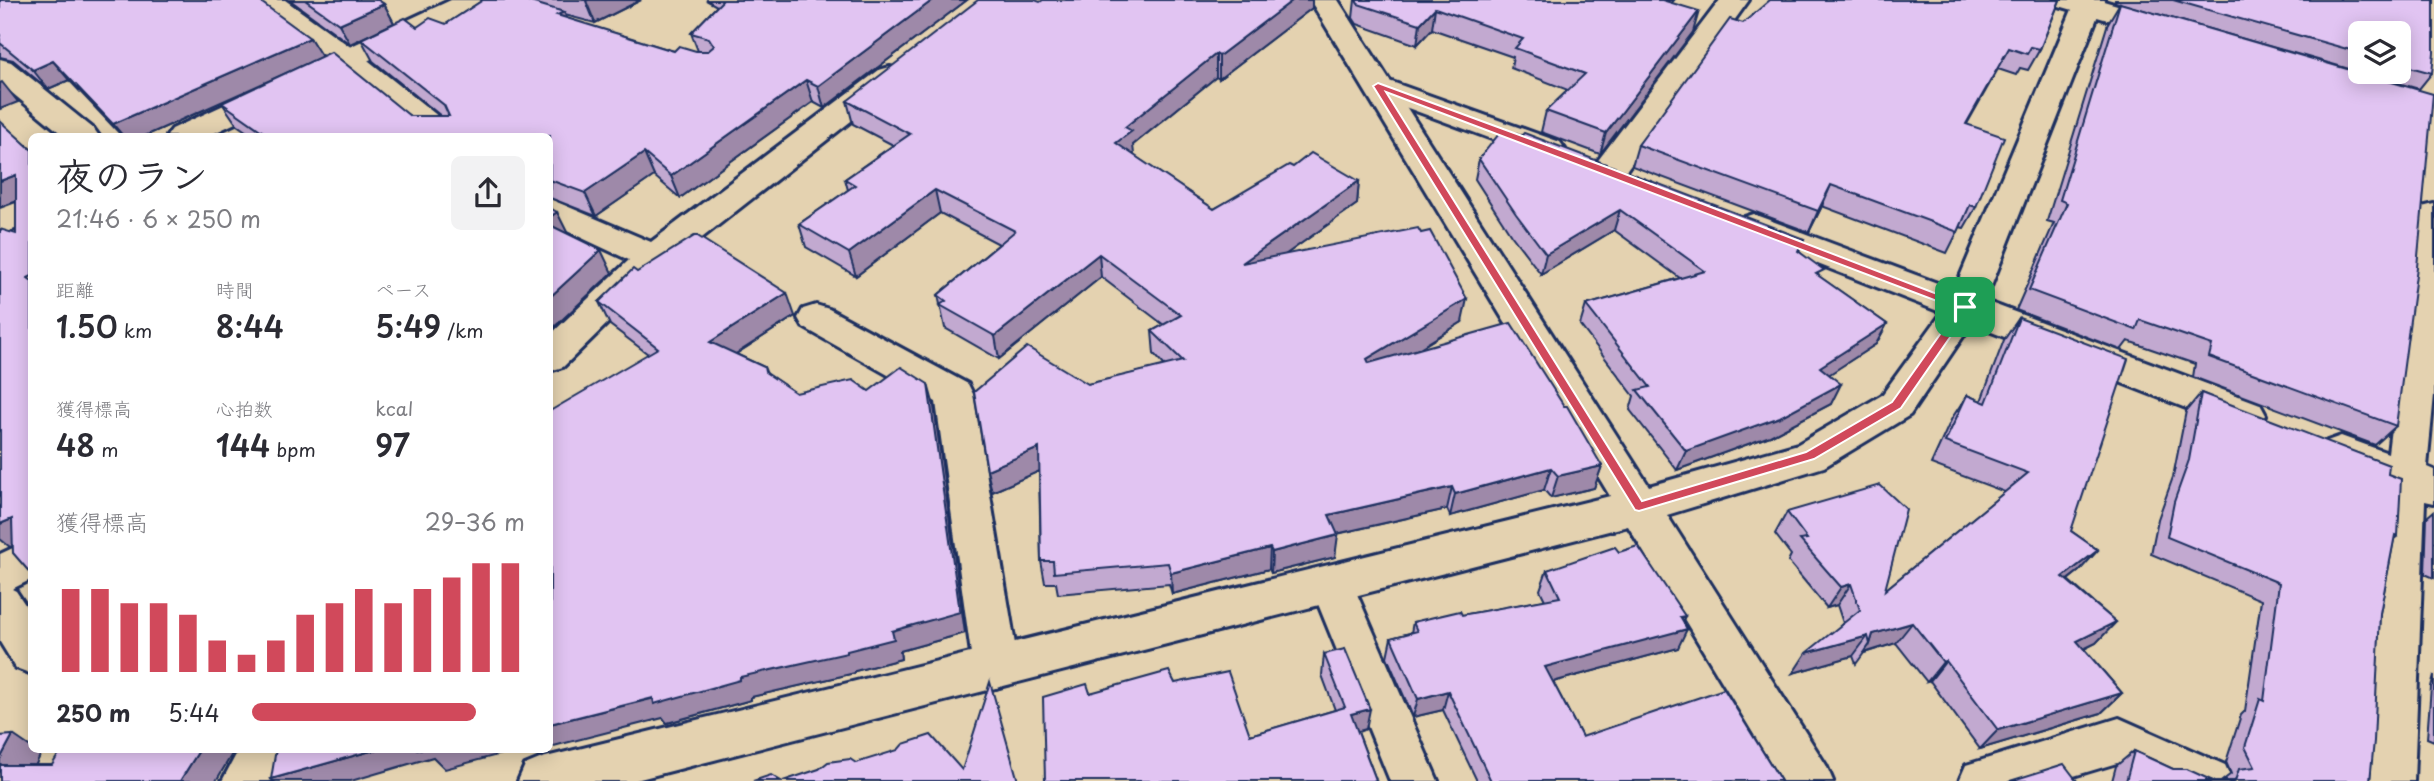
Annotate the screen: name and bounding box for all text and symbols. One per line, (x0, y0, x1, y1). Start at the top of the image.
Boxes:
map controls (2348, 21, 2411, 84)
button: layers (2348, 21, 2411, 84)
text: 夜のラン (56, 146, 208, 203)
button: share (451, 156, 525, 230)
text: 21:46 · 6 × 250 m (56, 201, 261, 236)
text: 距離 (56, 275, 94, 303)
text: 時間 (216, 275, 254, 303)
text: ペース (375, 275, 431, 303)
pin (1935, 277, 1995, 337)
icon: arrive (1946, 288, 1984, 326)
text: 1.50 (56, 303, 118, 348)
text: 8:44 (216, 303, 284, 348)
text: 5:49 (375, 303, 441, 348)
text: km (118, 316, 152, 344)
text: /km (441, 316, 484, 344)
text: 獲得標高 (56, 394, 132, 422)
text: 心拍数 (216, 394, 273, 422)
text: kcal (375, 394, 413, 422)
text: 48 (56, 422, 95, 467)
text: 144 (216, 422, 270, 467)
text: 97 (375, 422, 410, 467)
text: m (95, 435, 119, 463)
text: bpm (270, 435, 316, 463)
text: 獲得標高 (56, 504, 148, 539)
text: 29–36 m (425, 504, 525, 539)
text: 250 m (56, 695, 131, 730)
text: 5:44 (168, 695, 220, 730)

